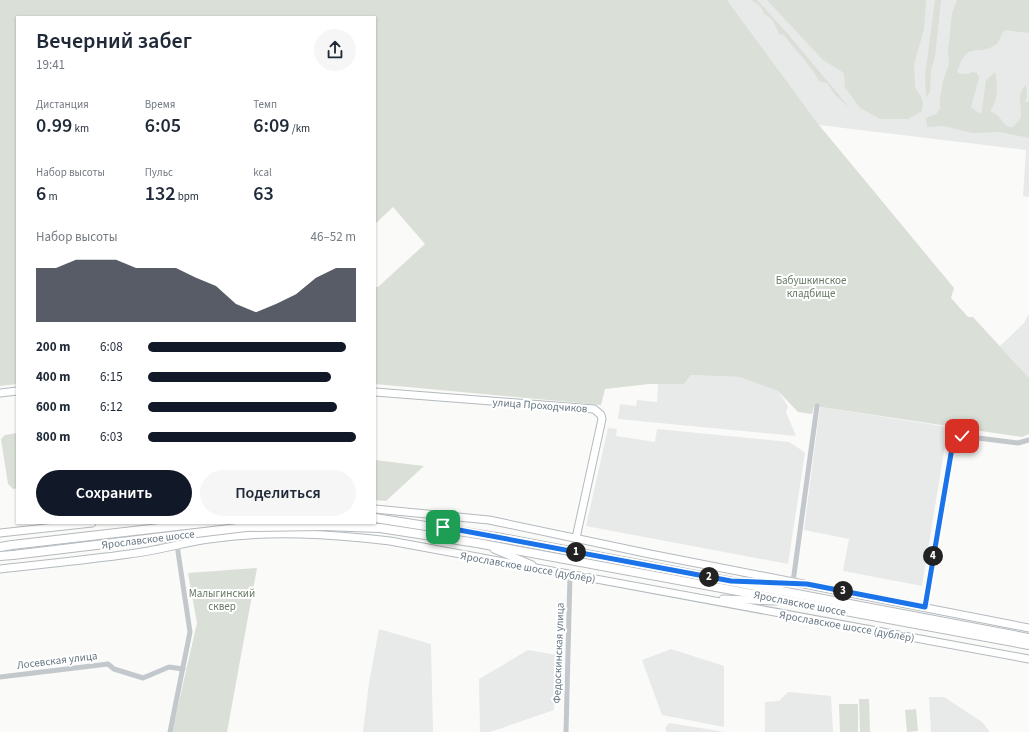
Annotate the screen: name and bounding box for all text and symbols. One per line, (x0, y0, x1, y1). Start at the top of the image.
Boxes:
text: Вечерний забег (36, 25, 192, 57)
button: share (314, 29, 356, 71)
text: 19:41 (36, 56, 65, 74)
text: Дистанция (36, 97, 89, 112)
text: Время (145, 97, 175, 112)
text: Темп (253, 97, 277, 112)
text: 0.99 (36, 112, 72, 140)
text: 6:05 (145, 112, 181, 140)
text: 6:09 (253, 112, 290, 140)
text: km (72, 121, 89, 136)
text: /km (290, 121, 310, 136)
text: Набор высоты (36, 165, 105, 180)
text: Пульс (145, 165, 173, 180)
text: kcal (253, 165, 272, 180)
text: 6 (36, 180, 46, 208)
text: 132 (145, 180, 175, 208)
text: 63 (253, 180, 274, 208)
text: m (46, 189, 58, 204)
text: bpm (175, 189, 199, 204)
text: Набор высоты (36, 228, 118, 246)
text: 46–52 m (311, 228, 356, 246)
park label: Бабушкинское кладбище (776, 273, 847, 301)
text: 200 m (36, 338, 70, 356)
text: 6:08 (100, 338, 123, 356)
text: 400 m (36, 368, 70, 386)
text: 6:15 (100, 368, 123, 386)
street label: улица Проходчиков (492, 395, 588, 416)
text: 600 m (36, 398, 70, 416)
text: 6:12 (100, 398, 123, 416)
pin (945, 419, 979, 453)
icon: check (951, 425, 973, 447)
text: 800 m (36, 428, 70, 446)
text: 6:03 (100, 428, 123, 446)
button: Сохранить (36, 470, 192, 516)
button: Поделиться (200, 470, 356, 516)
pin (426, 510, 460, 544)
icon: arrive (432, 516, 454, 538)
street label: Ярославское шоссе (101, 526, 196, 553)
pin: 1 (566, 542, 586, 562)
text: 1 (573, 544, 579, 559)
pin: 4 (923, 546, 943, 566)
street label: Ярославское шоссе (дублёр) (459, 548, 597, 587)
text: 4 (930, 548, 936, 563)
pin: 2 (699, 567, 719, 587)
text: 2 (706, 569, 712, 584)
pin: 3 (833, 581, 853, 601)
text: 3 (840, 583, 846, 598)
park label: Малыгинский сквер (189, 586, 255, 614)
street label: Ярославское шоссе (752, 587, 848, 620)
street label: Федоскинская улица (549, 602, 568, 704)
street label: Ярославское шоссе (дублёр) (778, 607, 916, 646)
street label: Лосевская улица (16, 648, 98, 673)

